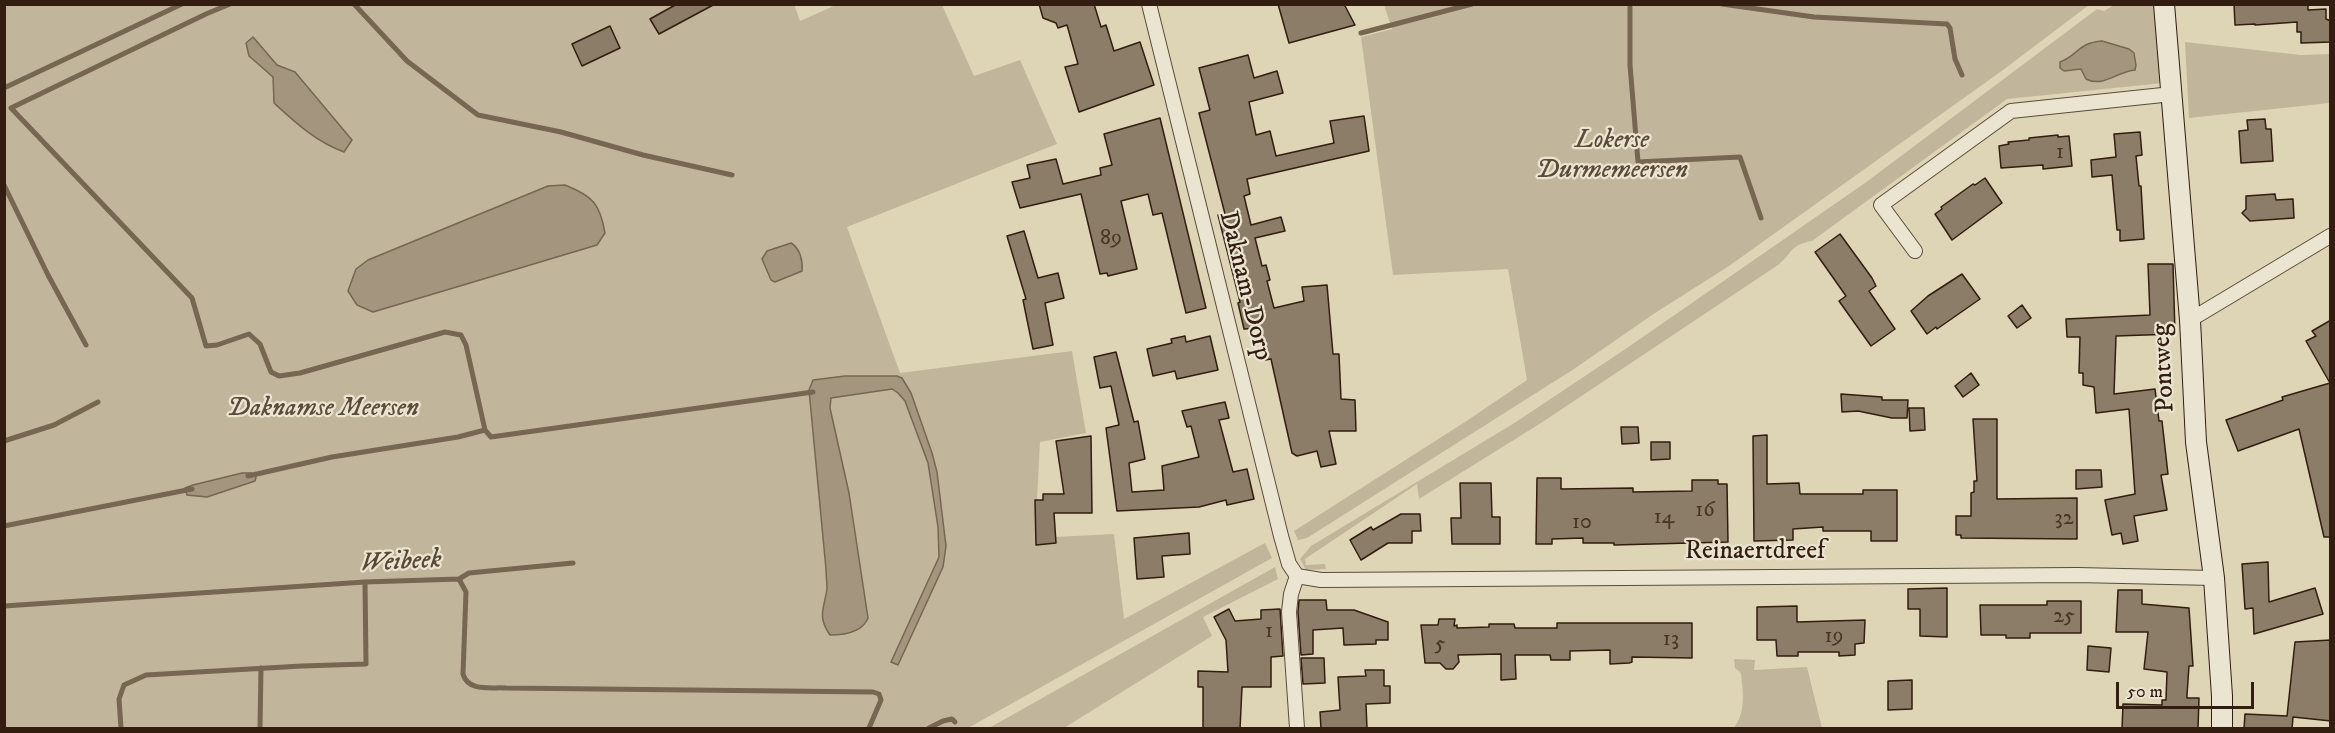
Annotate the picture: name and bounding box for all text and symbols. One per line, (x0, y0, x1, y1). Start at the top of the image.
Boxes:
park label: Lokerse Durmemeersen (1536, 126, 1688, 188)
house number: 1 (2056, 140, 2064, 166)
street label: Daknam-Dorp (1210, 208, 1278, 364)
house number: 89 (1100, 226, 1122, 252)
street label: Pontweg (2147, 323, 2183, 413)
park label: Daknamse Meersen (227, 394, 419, 426)
house number: 16 (1695, 498, 1715, 524)
house number: 14 (1654, 505, 1674, 531)
house number: 32 (2054, 506, 2074, 532)
house number: 10 (1572, 510, 1592, 536)
street label: Reinaertdreef (1685, 537, 1825, 569)
water label: Weibeek (360, 545, 442, 581)
house number: 25 (2053, 604, 2075, 630)
house number: 1 (1265, 619, 1273, 645)
house number: 19 (1825, 624, 1843, 650)
house number: 13 (1663, 627, 1679, 653)
house number: 5 (1435, 632, 1445, 658)
scale bar (2119, 670, 2257, 708)
text: 50 m (2127, 681, 2163, 703)

